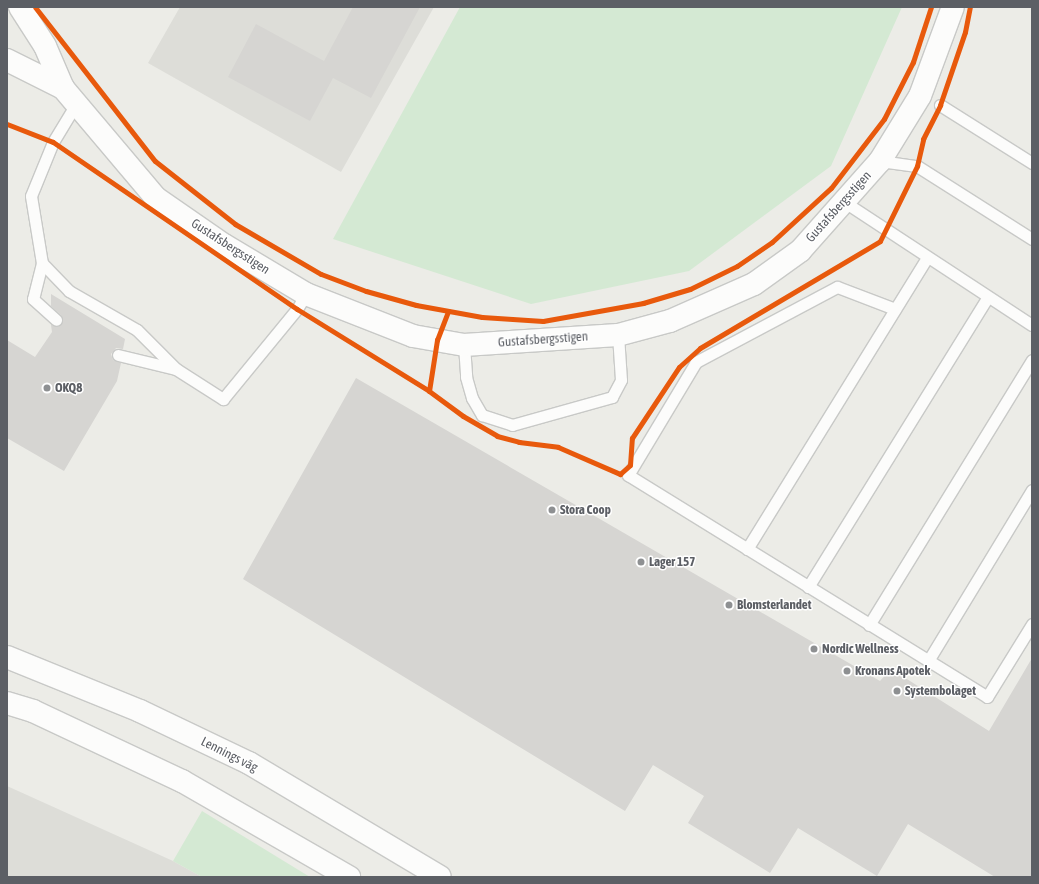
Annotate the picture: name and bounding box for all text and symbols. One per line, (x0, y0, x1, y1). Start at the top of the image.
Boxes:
street label: Gustafsbergsstigen (803, 168, 875, 246)
street label: Gustafsbergsstigen (188, 216, 272, 278)
street label: Gustafsbergsstigen (497, 329, 589, 351)
place label: OKQ8 (55, 380, 82, 396)
marker: OKQ8 (42, 383, 52, 393)
place label: Stora Coop (560, 502, 611, 518)
marker: Stora Coop (547, 505, 557, 515)
place label: Lager 157 (649, 554, 695, 570)
marker: Lager 157 (636, 557, 646, 567)
place label: Blomsterlandet (737, 597, 811, 613)
marker: Blomsterlandet (724, 600, 734, 610)
place label: Nordic Wellness (822, 641, 899, 657)
marker: Nordic Wellness (809, 644, 819, 654)
place label: Kronans Apotek (855, 663, 930, 679)
marker: Kronans Apotek (842, 666, 852, 676)
place label: Systembolaget (905, 683, 976, 699)
marker: Systembolaget (892, 686, 902, 696)
street label: Lennings väg (198, 734, 260, 776)

